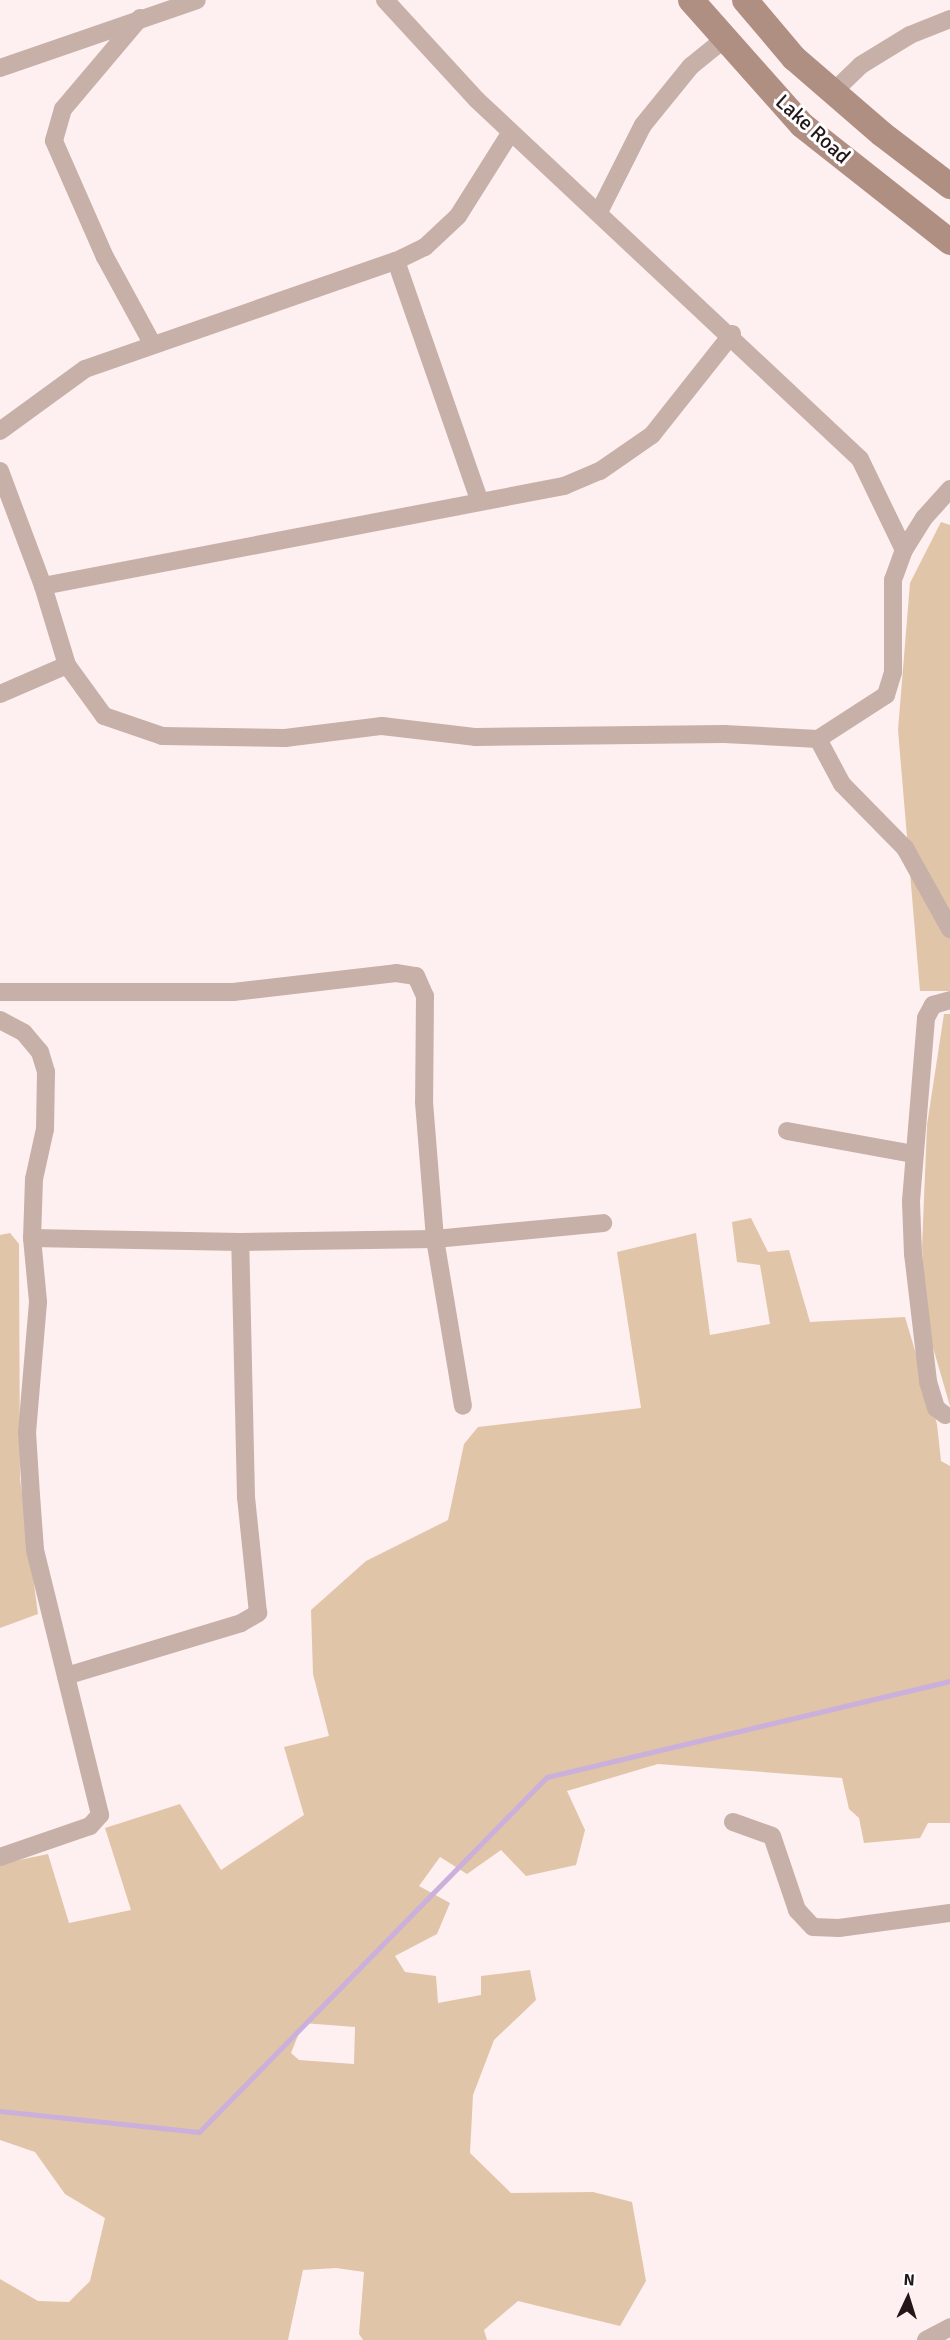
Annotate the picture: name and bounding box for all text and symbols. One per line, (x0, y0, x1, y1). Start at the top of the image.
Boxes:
street label: Lake Road (771, 89, 855, 169)
north arrow (878, 2268, 938, 2328)
text: N (903, 2270, 916, 2290)

